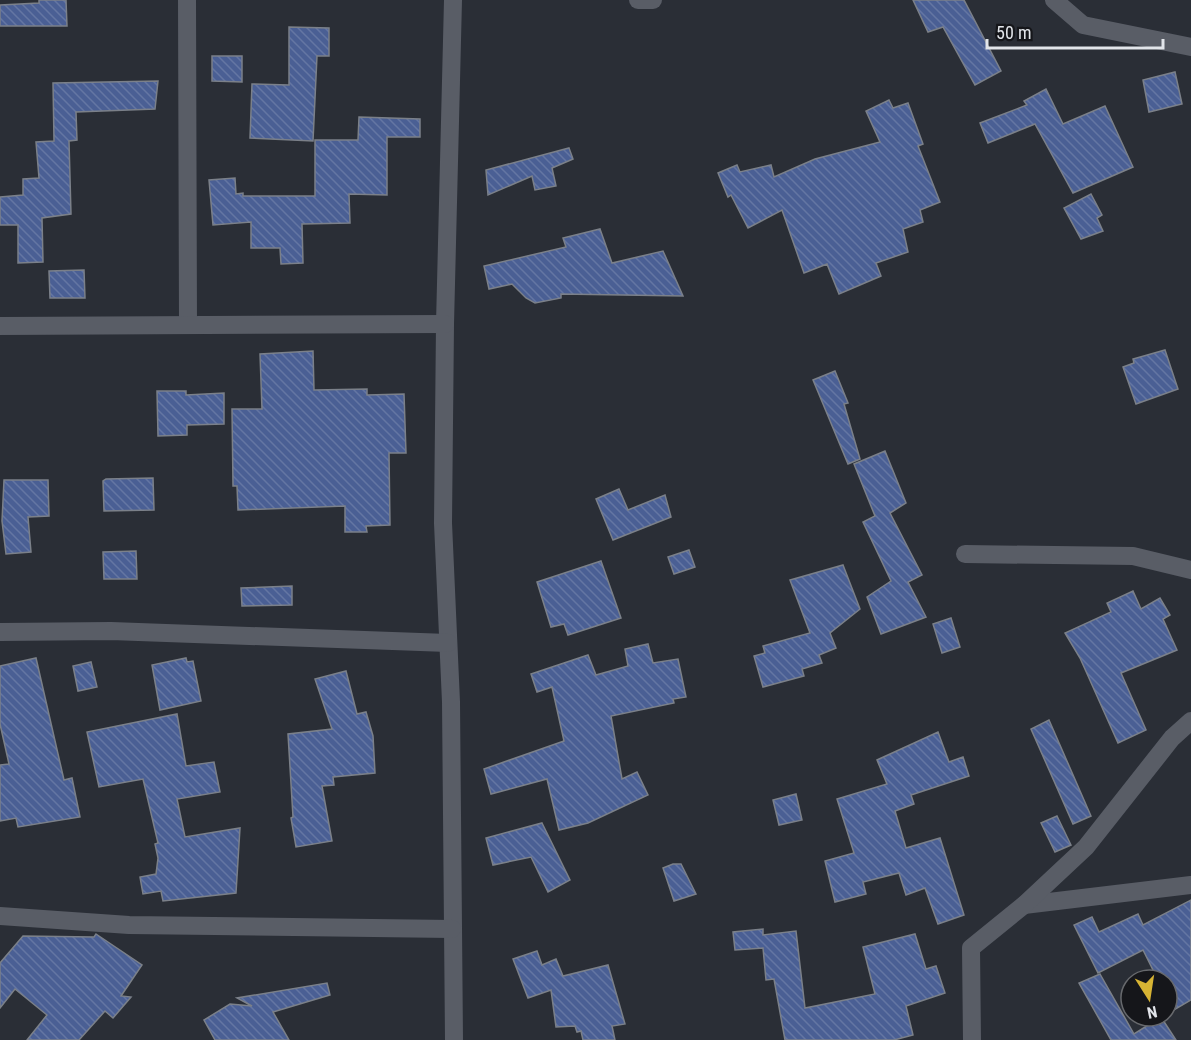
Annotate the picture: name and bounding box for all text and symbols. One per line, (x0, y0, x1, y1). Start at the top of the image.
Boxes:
scale bar (987, 12, 1162, 50)
text: 50 m (996, 22, 1031, 43)
north arrow (1119, 968, 1179, 1028)
text: N (1145, 1002, 1159, 1022)

